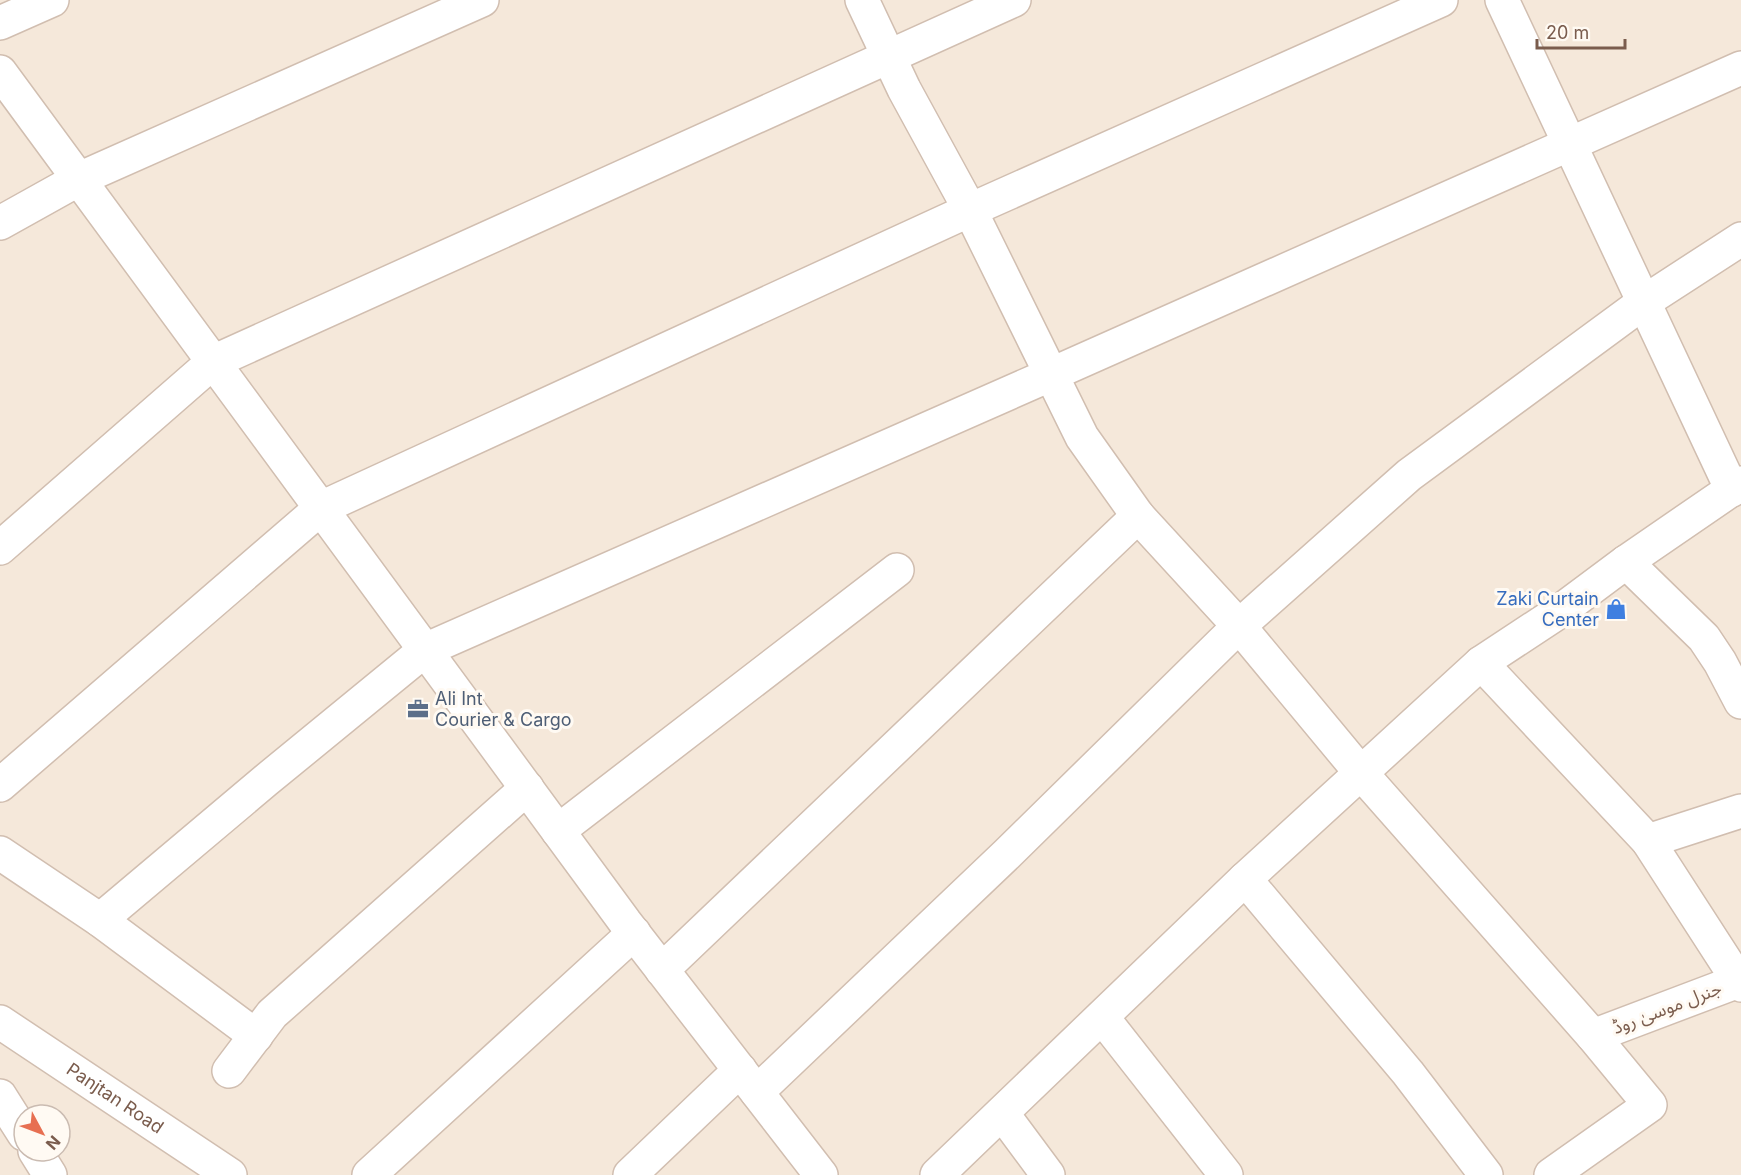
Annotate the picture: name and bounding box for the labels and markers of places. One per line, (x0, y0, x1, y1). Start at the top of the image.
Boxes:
place label: Zaki Curtain Center (1496, 588, 1599, 630)
shop icon: Zaki Curtain Center (1604, 597, 1628, 621)
place label: Ali Int Courier & Cargo (435, 688, 572, 730)
office icon: Ali Int Courier & Cargo (406, 697, 430, 721)

